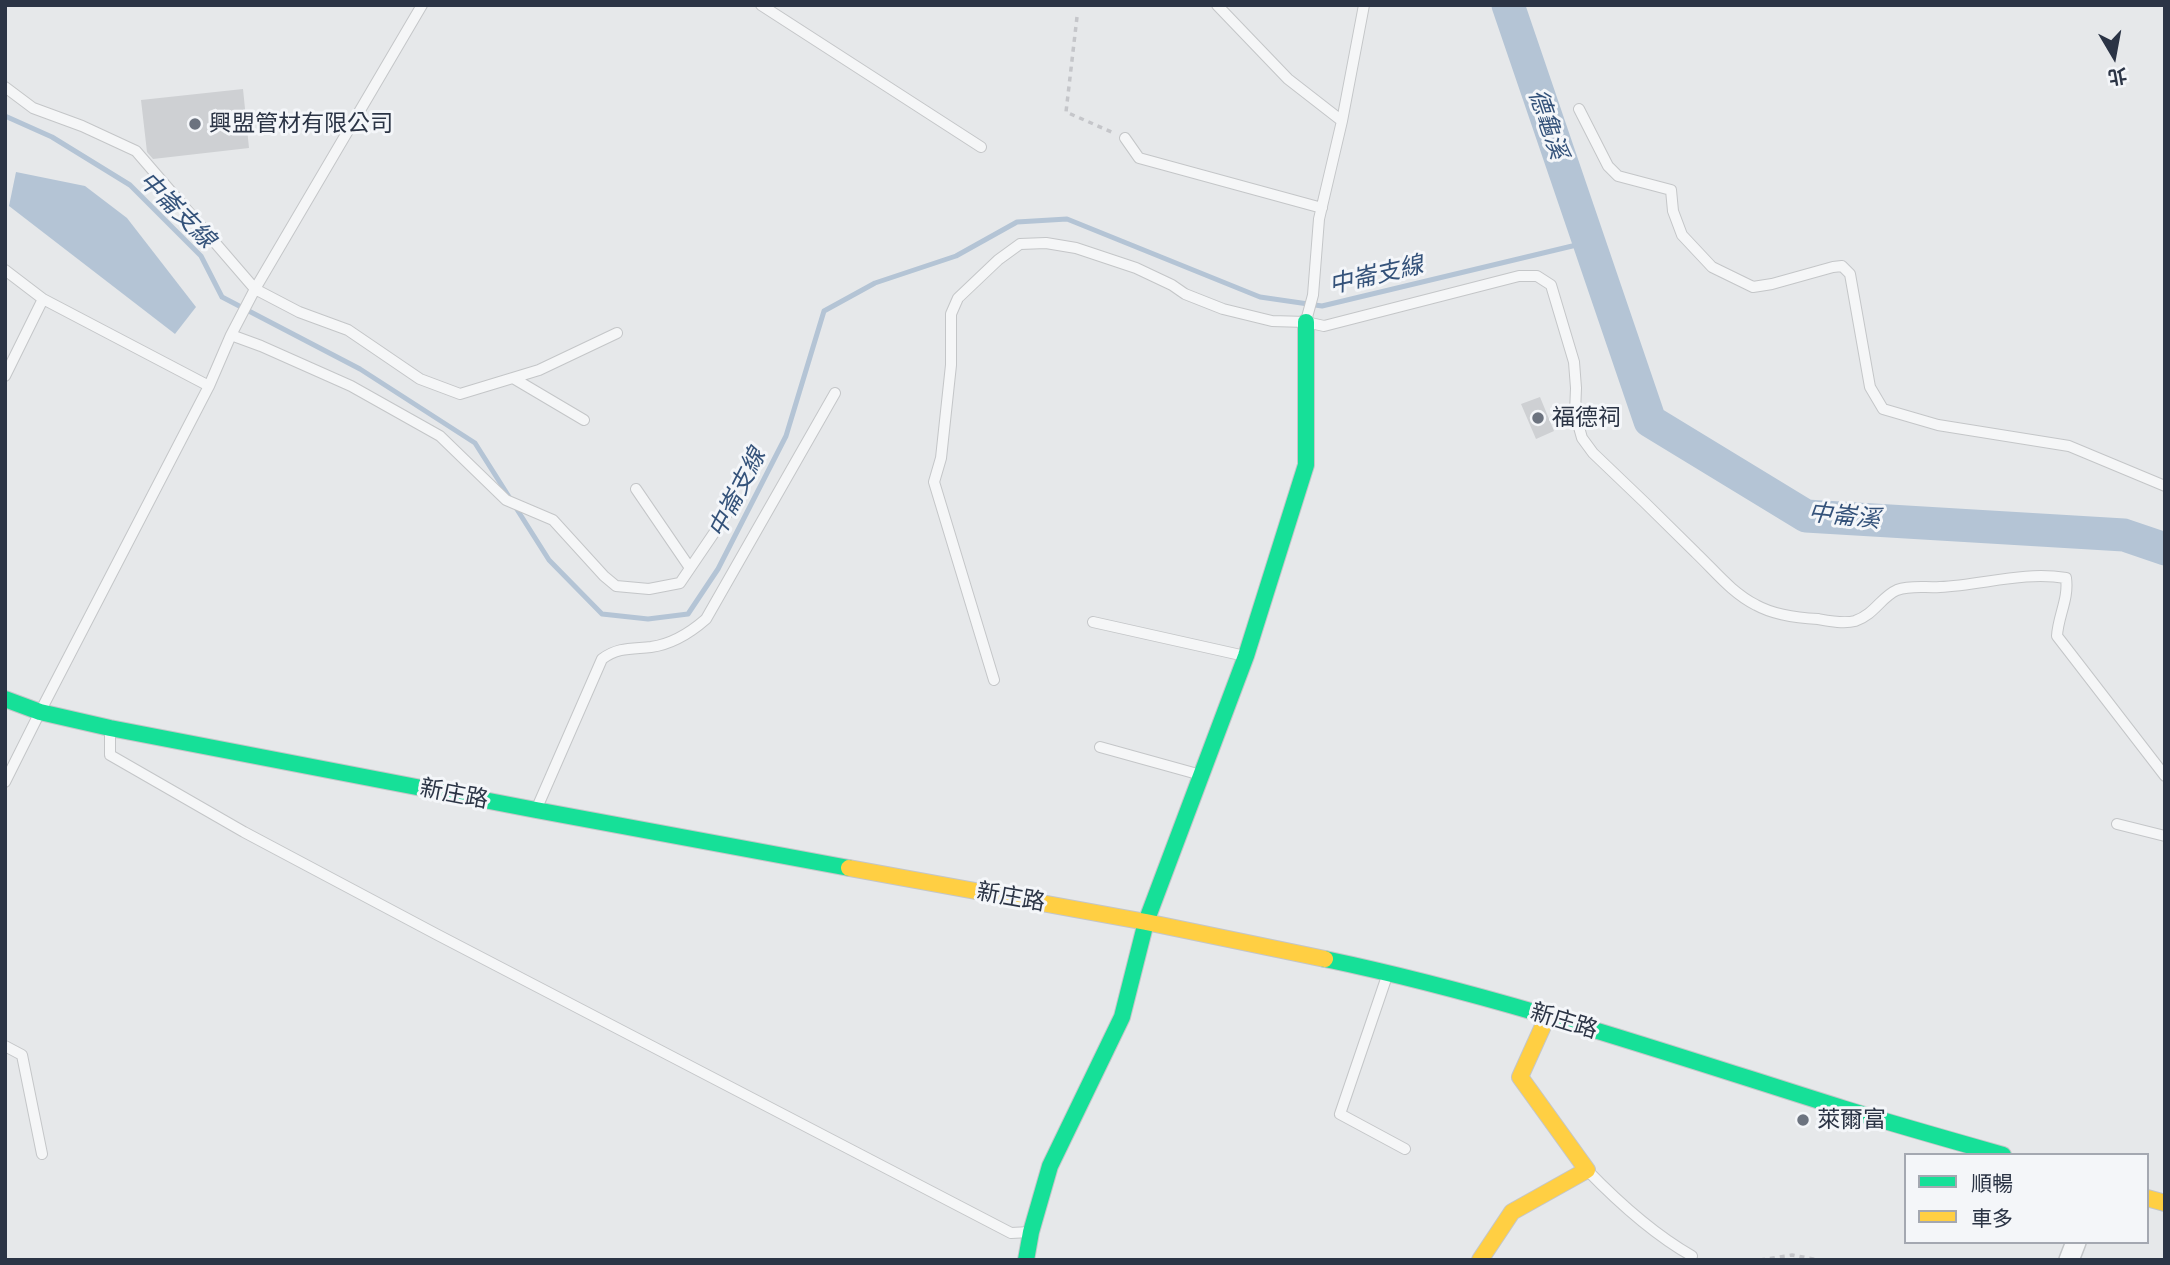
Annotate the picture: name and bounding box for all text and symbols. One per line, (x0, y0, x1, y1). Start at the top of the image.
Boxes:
north arrow (2079, 21, 2149, 91)
text: 北 (2106, 64, 2129, 90)
water label: 德龜溪 (1523, 85, 1573, 163)
place label: 興盟管材有限公司 (209, 110, 393, 138)
marker: 興盟管材有限公司 (187, 116, 203, 132)
water label: 中崙支線 (133, 166, 221, 254)
water label: 中崙支線 (1326, 250, 1426, 300)
place label: 福德祠 (1552, 404, 1621, 432)
marker: 福德祠 (1530, 410, 1546, 426)
water label: 中崙支線 (702, 444, 772, 542)
water label: 中崙溪 (1807, 498, 1881, 534)
street label: 新庄路 (418, 774, 490, 814)
street label: 新庄路 (975, 877, 1047, 917)
street label: 新庄路 (1527, 998, 1601, 1044)
place label: 萊爾富 (1817, 1106, 1886, 1134)
marker: 萊爾富 (1795, 1112, 1811, 1128)
legend (1904, 1153, 2149, 1244)
text: 順暢 (1971, 1170, 2013, 1196)
text: 車多 (1971, 1205, 2013, 1231)

